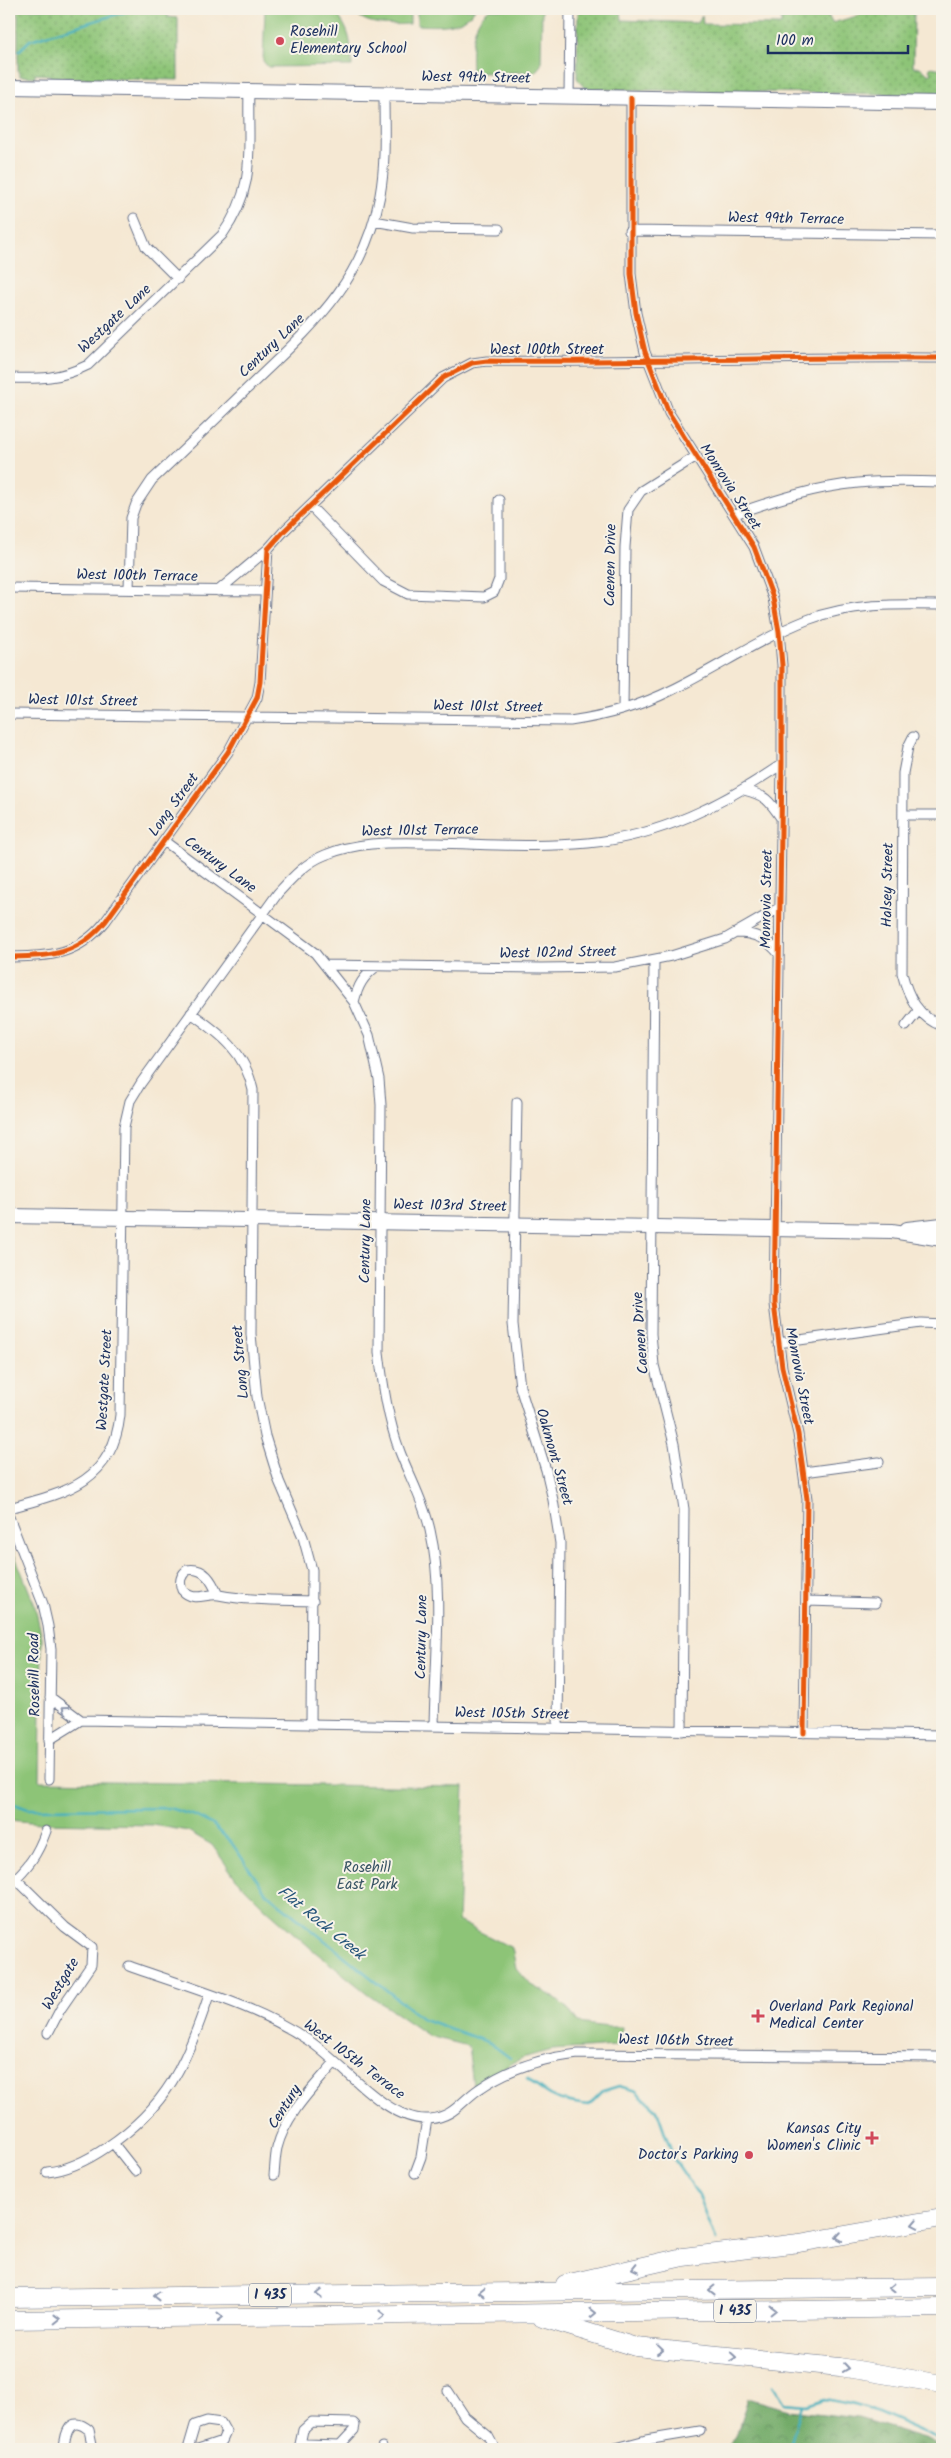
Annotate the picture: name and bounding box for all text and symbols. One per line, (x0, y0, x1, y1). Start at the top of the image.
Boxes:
place label: Rosehill Elementary School (290, 20, 407, 61)
scale bar (768, 22, 908, 54)
text: 100 m (776, 29, 814, 53)
marker: Rosehill Elementary School (274, 35, 286, 47)
street label: West 99th Street (421, 65, 531, 91)
street label: West 99th Terrace (728, 206, 845, 232)
street label: Westgate Lane (73, 278, 158, 360)
street label: Century Lane (233, 308, 311, 384)
street label: West 100th Street (490, 338, 604, 362)
street label: Monrovia Street (693, 439, 767, 535)
street label: Caenen Drive (598, 523, 624, 607)
street label: West 100th Terrace (76, 563, 198, 589)
street label: West 101st Street (28, 688, 138, 714)
street label: West 101st Street (433, 694, 543, 720)
street label: Long Street (142, 768, 206, 842)
street label: West 101st Terrace (361, 818, 479, 844)
street label: Century Lane (179, 830, 262, 900)
street label: Halsey Street (875, 842, 901, 928)
street label: Monrovia Street (754, 849, 780, 949)
street label: West 102nd Street (499, 940, 617, 966)
street label: West 103rd Street (393, 1193, 507, 1219)
street label: Century Lane (353, 1198, 379, 1284)
street label: Caenen Drive (626, 1291, 656, 1375)
street label: Long Street (226, 1324, 256, 1400)
street label: Monrovia Street (778, 1325, 820, 1427)
street label: Westgate Street (90, 1329, 120, 1431)
street label: Oakmont Street (529, 1406, 579, 1508)
street label: Century Lane (409, 1594, 435, 1680)
street label: Rosehill Road (22, 1632, 48, 1717)
street label: West 105th Street (454, 1701, 570, 1727)
one-way arrow (62, 1707, 71, 1715)
park label: Rosehill East Park (336, 1856, 399, 1897)
water label: Flat Rock Creek (272, 1880, 372, 1968)
street label: Westgate (36, 1953, 86, 2015)
place label: Overland Park Regional Medical Center (769, 1995, 914, 2036)
marker: Overland Park Regional Medical Center (751, 2009, 765, 2023)
street label: West 105th Terrace (298, 2014, 410, 2106)
street label: West 106th Street (618, 2028, 734, 2054)
street label: Century (262, 2079, 309, 2134)
place label: Kansas City Women's Clinic (767, 2117, 862, 2158)
marker: Kansas City Women's Clinic (865, 2131, 879, 2145)
place label: Doctor's Parking (638, 2143, 739, 2167)
marker: Doctor's Parking (743, 2149, 755, 2161)
one-way arrow (911, 2218, 919, 2228)
one-way arrow (835, 2231, 844, 2241)
one-way arrow (631, 2262, 640, 2273)
one-way arrow (888, 2283, 896, 2293)
road number: I 435 (249, 2284, 291, 2306)
one-way arrow (708, 2284, 716, 2295)
one-way arrow (477, 2287, 485, 2297)
one-way arrow (315, 2289, 322, 2299)
one-way arrow (152, 2291, 160, 2301)
road number: I 435 (714, 2300, 756, 2322)
one-way arrow (770, 2305, 777, 2315)
one-way arrow (589, 2307, 597, 2318)
one-way arrow (379, 2310, 387, 2320)
one-way arrow (216, 2312, 224, 2322)
one-way arrow (54, 2314, 62, 2324)
one-way arrow (657, 2344, 665, 2355)
one-way arrow (729, 2351, 737, 2362)
one-way arrow (842, 2362, 850, 2373)

